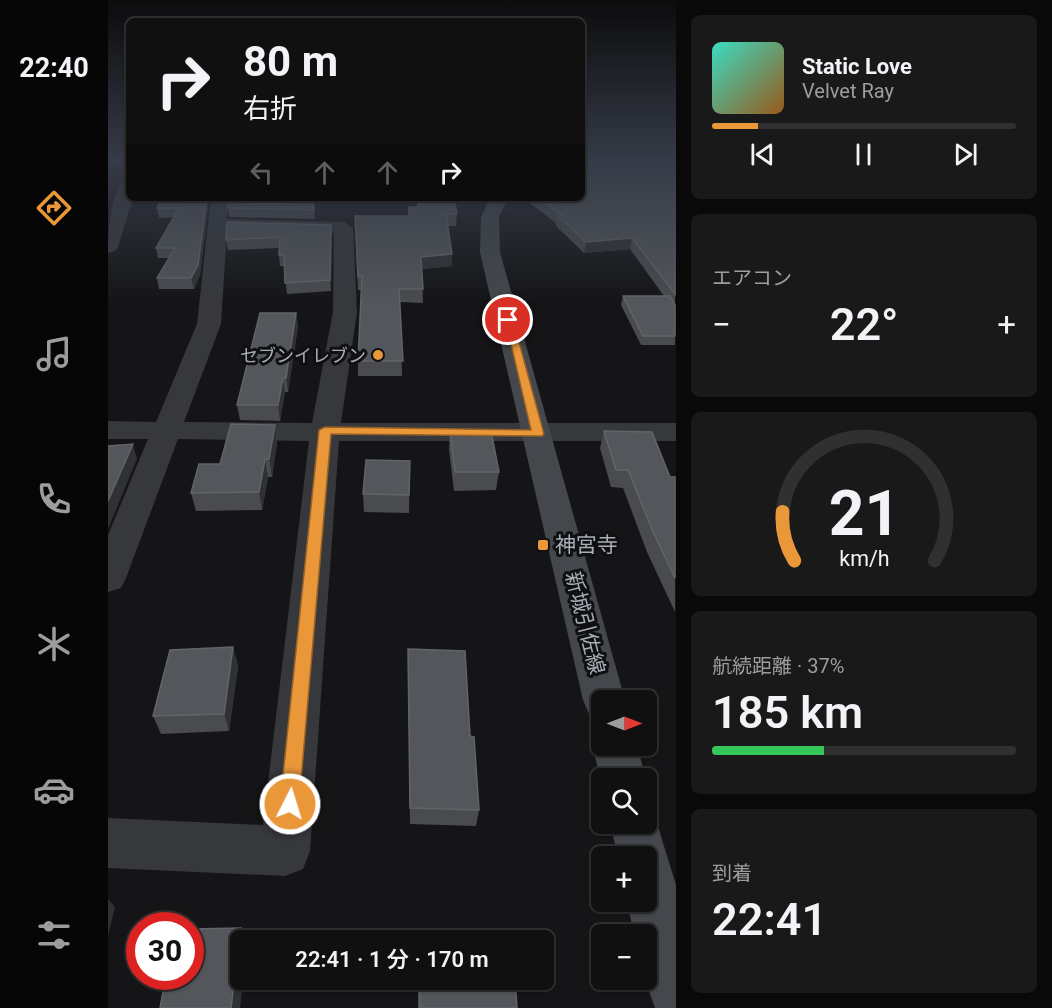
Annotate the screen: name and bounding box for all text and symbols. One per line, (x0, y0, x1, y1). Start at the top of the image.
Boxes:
text: 80 m (243, 37, 338, 86)
icon: right (144, 42, 222, 120)
text: 22:40 (19, 52, 89, 84)
text: Static Love (802, 54, 912, 79)
text: Velvet Ray (802, 79, 894, 103)
text: 右折 (243, 93, 297, 125)
icon: previous (746, 138, 779, 171)
icon: pause (847, 138, 880, 171)
icon: next (949, 138, 982, 171)
icon: left (245, 156, 278, 189)
icon: ahead (308, 156, 341, 189)
icon: ahead (371, 156, 404, 189)
icon: right (434, 156, 467, 189)
icon: directions (33, 187, 75, 229)
text: エアコン (712, 266, 792, 290)
pin (482, 294, 533, 345)
text: 22° (830, 298, 898, 351)
icon: arrive (491, 303, 524, 336)
text: − (712, 305, 731, 344)
text: + (997, 305, 1016, 344)
icon: music (33, 333, 75, 375)
place label: セブンイレブン (240, 345, 366, 366)
marker: セブンイレブン (371, 348, 385, 362)
text: 21 (828, 477, 900, 550)
icon: phone (33, 478, 75, 520)
place label: 神宮寺 (555, 533, 618, 557)
marker: 神宮寺 (536, 538, 550, 552)
text: km/h (839, 546, 889, 571)
street label: 新城引佐線 (561, 569, 609, 677)
icon: climate (33, 623, 75, 665)
text: 航続距離 · 37% (712, 654, 844, 678)
text: 185 km (712, 686, 863, 739)
north arrow (591, 690, 657, 756)
map controls (591, 690, 657, 990)
button: search (591, 768, 657, 834)
icon: car (33, 769, 75, 811)
position arrow (258, 772, 322, 836)
button: + (591, 846, 657, 912)
text: 到着 (712, 861, 752, 885)
text: 22:41 (712, 893, 827, 946)
speed limit sign: 30 (126, 912, 204, 990)
icon: filters (33, 914, 75, 956)
button: − (591, 924, 657, 990)
text: 22:41 · 1 分 · 170 m (295, 947, 489, 972)

